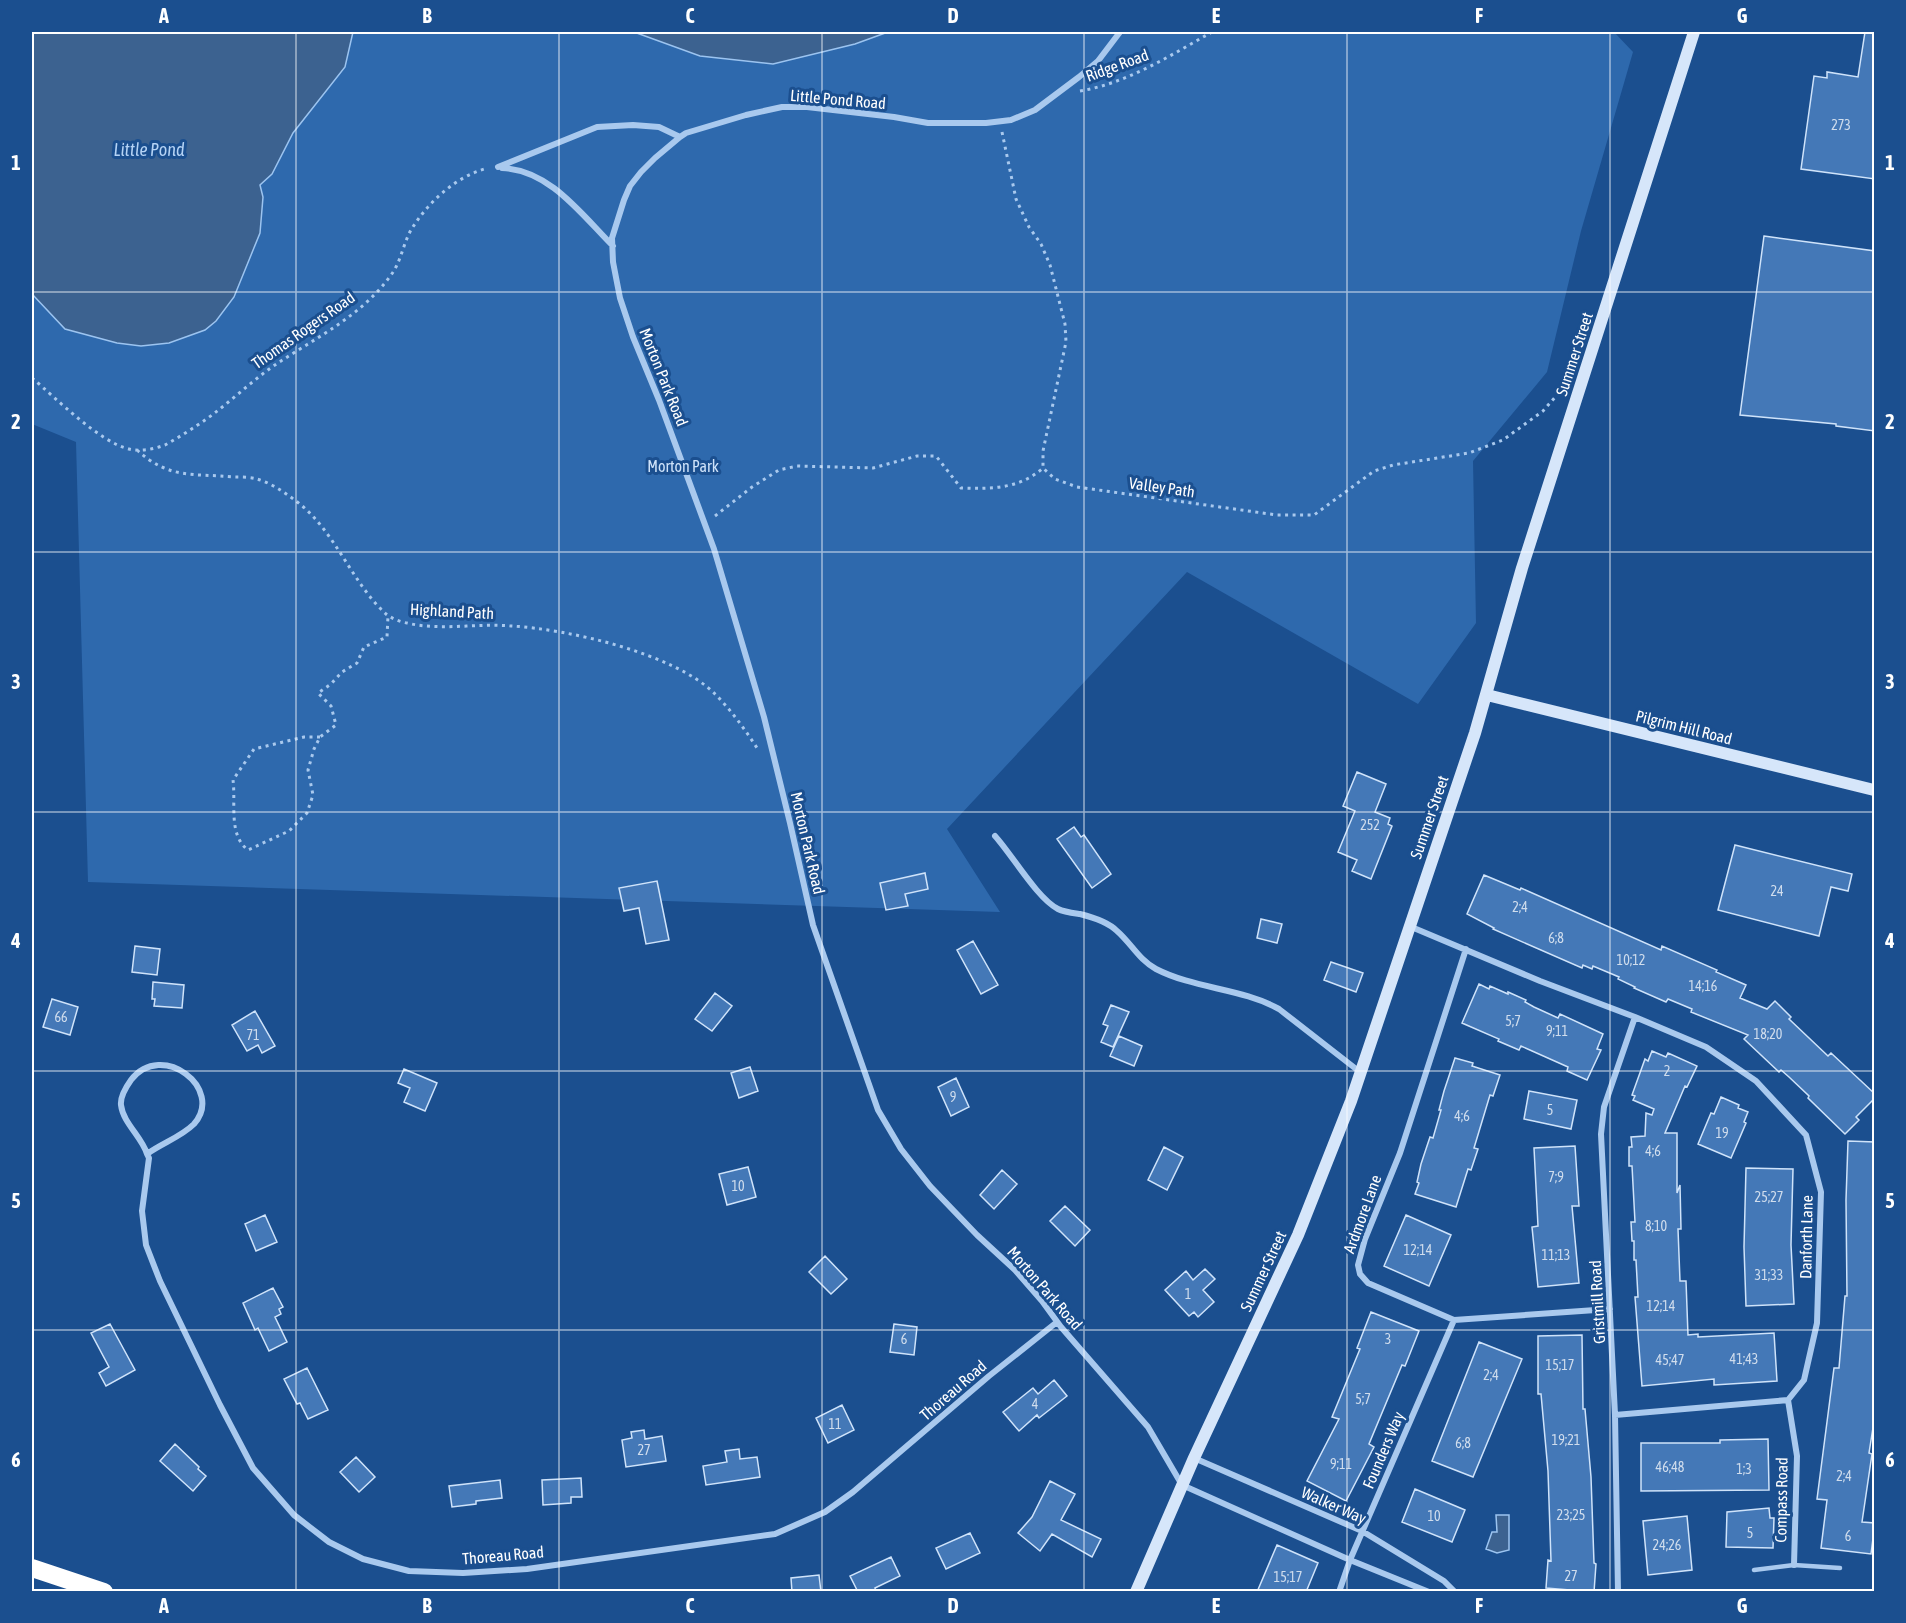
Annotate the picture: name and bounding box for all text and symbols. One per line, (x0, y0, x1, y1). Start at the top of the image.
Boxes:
text: A (158, 4, 169, 27)
text: B (422, 4, 432, 27)
text: C (686, 4, 695, 27)
text: D (947, 4, 959, 27)
text: E (1212, 4, 1221, 27)
text: F (1475, 4, 1483, 27)
text: G (1737, 4, 1748, 27)
street label: Ridge Road (1083, 45, 1151, 86)
street label: Little Pond Road (789, 86, 887, 112)
house number: 273 (1831, 117, 1851, 133)
water label: Little Pond (114, 139, 185, 160)
text: 1 (11, 151, 21, 174)
text: 1 (1885, 151, 1895, 174)
street label: Thomas Rogers Road (248, 288, 358, 373)
street label: Summer Street (1552, 310, 1596, 398)
street label: Morton Park Road (636, 325, 692, 429)
text: 2 (11, 410, 21, 433)
text: 2 (1885, 410, 1895, 433)
park label: Morton Park (647, 457, 719, 475)
street label: Valley Path (1128, 473, 1196, 502)
street label: Highland Path (409, 600, 494, 623)
text: 3 (11, 670, 21, 693)
text: 3 (1885, 670, 1895, 693)
street label: Pilgrim Hill Road (1634, 706, 1734, 749)
street label: Summer Street (1406, 773, 1452, 861)
street label: Morton Park Road (788, 790, 828, 896)
house number: 252 (1360, 817, 1380, 833)
house number: 24 (1770, 883, 1784, 899)
house number: 2;4 (1512, 899, 1528, 915)
text: 4 (10, 929, 21, 952)
text: 4 (1884, 929, 1895, 952)
house number: 6;8 (1548, 930, 1564, 946)
house number: 10;12 (1617, 952, 1645, 968)
house number: 14;16 (1689, 978, 1718, 994)
house number: 66 (54, 1009, 68, 1025)
house number: 5;7 (1505, 1013, 1521, 1029)
house number: 9;11 (1546, 1023, 1568, 1039)
house number: 18;20 (1754, 1026, 1783, 1042)
house number: 71 (246, 1027, 260, 1043)
house number: 2 (1664, 1063, 1670, 1079)
house number: 9 (950, 1089, 956, 1105)
house number: 5 (1547, 1102, 1553, 1118)
house number: 4;6 (1454, 1108, 1470, 1124)
house number: 19 (1715, 1125, 1729, 1141)
house number: 4;6 (1645, 1143, 1661, 1159)
house number: 7;9 (1548, 1169, 1564, 1185)
street label: Ardmore Lane (1340, 1172, 1384, 1256)
house number: 10 (731, 1178, 745, 1194)
text: 5 (11, 1189, 21, 1212)
house number: 25;27 (1755, 1189, 1783, 1205)
text: 5 (1885, 1189, 1895, 1212)
street label: Danforth Lane (1796, 1195, 1816, 1279)
house number: 8;10 (1645, 1218, 1668, 1234)
street label: Summer Street (1237, 1228, 1290, 1314)
house number: 12;14 (1404, 1242, 1433, 1258)
street label: Morton Park Road (1004, 1243, 1086, 1333)
house number: 11;13 (1542, 1247, 1570, 1263)
street label: Gristmill Road (1586, 1260, 1608, 1344)
house number: 31;33 (1755, 1267, 1783, 1283)
house number: 1 (1185, 1286, 1191, 1302)
house number: 12;14 (1647, 1298, 1676, 1314)
house number: 6 (901, 1331, 908, 1347)
house number: 3 (1385, 1331, 1391, 1347)
house number: 41;43 (1730, 1351, 1758, 1367)
house number: 45;47 (1656, 1352, 1684, 1368)
street label: Thoreau Road (916, 1356, 990, 1424)
house number: 15;17 (1546, 1357, 1574, 1373)
house number: 2;4 (1483, 1367, 1499, 1383)
house number: 5;7 (1355, 1391, 1371, 1407)
house number: 4 (1032, 1396, 1039, 1412)
street label: Founders Way (1359, 1409, 1408, 1492)
house number: 11 (828, 1416, 842, 1432)
house number: 19;21 (1552, 1432, 1580, 1448)
house number: 6;8 (1455, 1435, 1471, 1451)
house number: 27 (637, 1442, 651, 1458)
text: 6 (11, 1448, 21, 1471)
text: 6 (1885, 1448, 1895, 1471)
house number: 9;11 (1330, 1456, 1352, 1472)
street label: Compass Road (1771, 1457, 1792, 1543)
house number: 46;48 (1656, 1459, 1685, 1475)
house number: 1;3 (1736, 1461, 1752, 1477)
house number: 2;4 (1836, 1468, 1852, 1484)
street label: Walker Way (1298, 1483, 1369, 1528)
house number: 23;25 (1557, 1507, 1585, 1523)
house number: 10 (1427, 1508, 1441, 1524)
house number: 5 (1747, 1525, 1753, 1541)
house number: 6 (1845, 1528, 1852, 1544)
house number: 24;26 (1653, 1537, 1682, 1553)
street label: Thoreau Road (461, 1542, 545, 1568)
house number: 27 (1564, 1568, 1578, 1584)
house number: 15;17 (1274, 1569, 1302, 1585)
text: A (158, 1594, 169, 1617)
text: B (422, 1594, 432, 1617)
text: C (686, 1594, 695, 1617)
text: D (947, 1594, 959, 1617)
text: E (1212, 1594, 1221, 1617)
text: F (1475, 1594, 1483, 1617)
text: G (1737, 1594, 1748, 1617)

